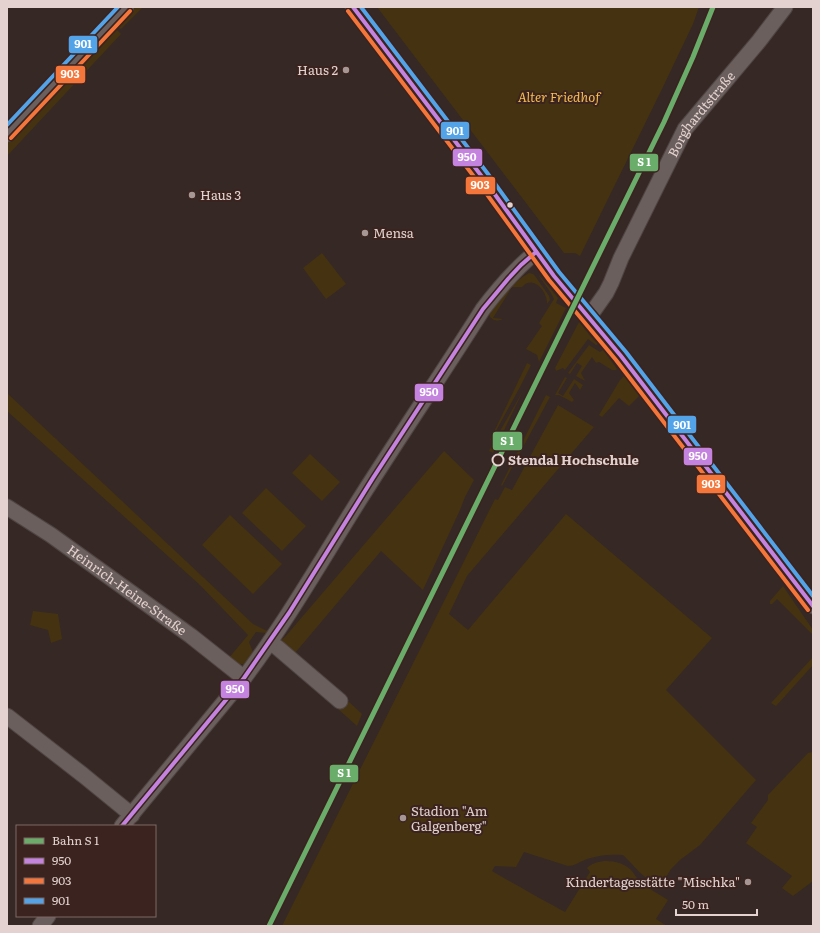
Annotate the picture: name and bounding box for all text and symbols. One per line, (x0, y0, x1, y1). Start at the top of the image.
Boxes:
line badge: 901 (68, 35, 98, 54)
text: 901 (74, 35, 92, 51)
place label: Haus 2 (297, 60, 338, 79)
line badge: 903 (55, 65, 86, 84)
text: 903 (60, 65, 80, 81)
marker: Haus 2 (341, 65, 351, 75)
street label: Borghardtstraße (663, 66, 739, 160)
park label: Alter Friedhof (518, 87, 602, 106)
line badge: 901 (440, 121, 470, 140)
text: 901 (446, 122, 464, 138)
line badge: 950 (452, 148, 483, 167)
text: 950 (457, 148, 477, 164)
line badge: S 1 (629, 153, 659, 172)
text: S 1 (637, 153, 651, 169)
line badge: 903 (465, 176, 496, 195)
text: 903 (470, 176, 490, 192)
place label: Haus 3 (200, 185, 241, 204)
marker: Haus 3 (187, 190, 197, 200)
unlabelled marker (505, 200, 515, 210)
place label: Mensa (373, 223, 414, 242)
marker: Mensa (360, 228, 370, 238)
line badge: 950 (414, 383, 444, 402)
text: 950 (419, 383, 439, 399)
line badge: 901 (667, 415, 697, 434)
text: 901 (673, 416, 691, 432)
line badge: S 1 (492, 431, 523, 451)
text: S 1 (500, 432, 514, 448)
line badge: 950 (683, 447, 713, 466)
text: 950 (688, 447, 708, 463)
place label: Stendal Hochschule (508, 450, 639, 469)
marker: Stendal Hochschule (491, 453, 505, 467)
line badge: 903 (696, 474, 726, 494)
text: 903 (701, 475, 721, 491)
street label: Heinrich-Heine-Straße (64, 540, 191, 639)
line badge: 950 (220, 680, 250, 699)
text: 950 (225, 680, 245, 696)
line badge: S 1 (329, 764, 359, 783)
text: S 1 (337, 764, 351, 780)
place label: Stadion "Am Galgenberg" (411, 801, 488, 835)
marker: Stadion "Am Galgenberg" (398, 813, 408, 823)
legend (16, 825, 156, 917)
text: Bahn S 1 (52, 831, 99, 849)
text: 950 (52, 851, 71, 869)
text: 903 (52, 871, 72, 889)
place label: Kindertagesstätte "Mischka" (566, 872, 740, 891)
marker: Kindertagesstätte "Mischka" (743, 877, 753, 887)
text: 901 (52, 891, 70, 909)
scale bar (676, 891, 757, 917)
text: 50 m (682, 895, 709, 913)

